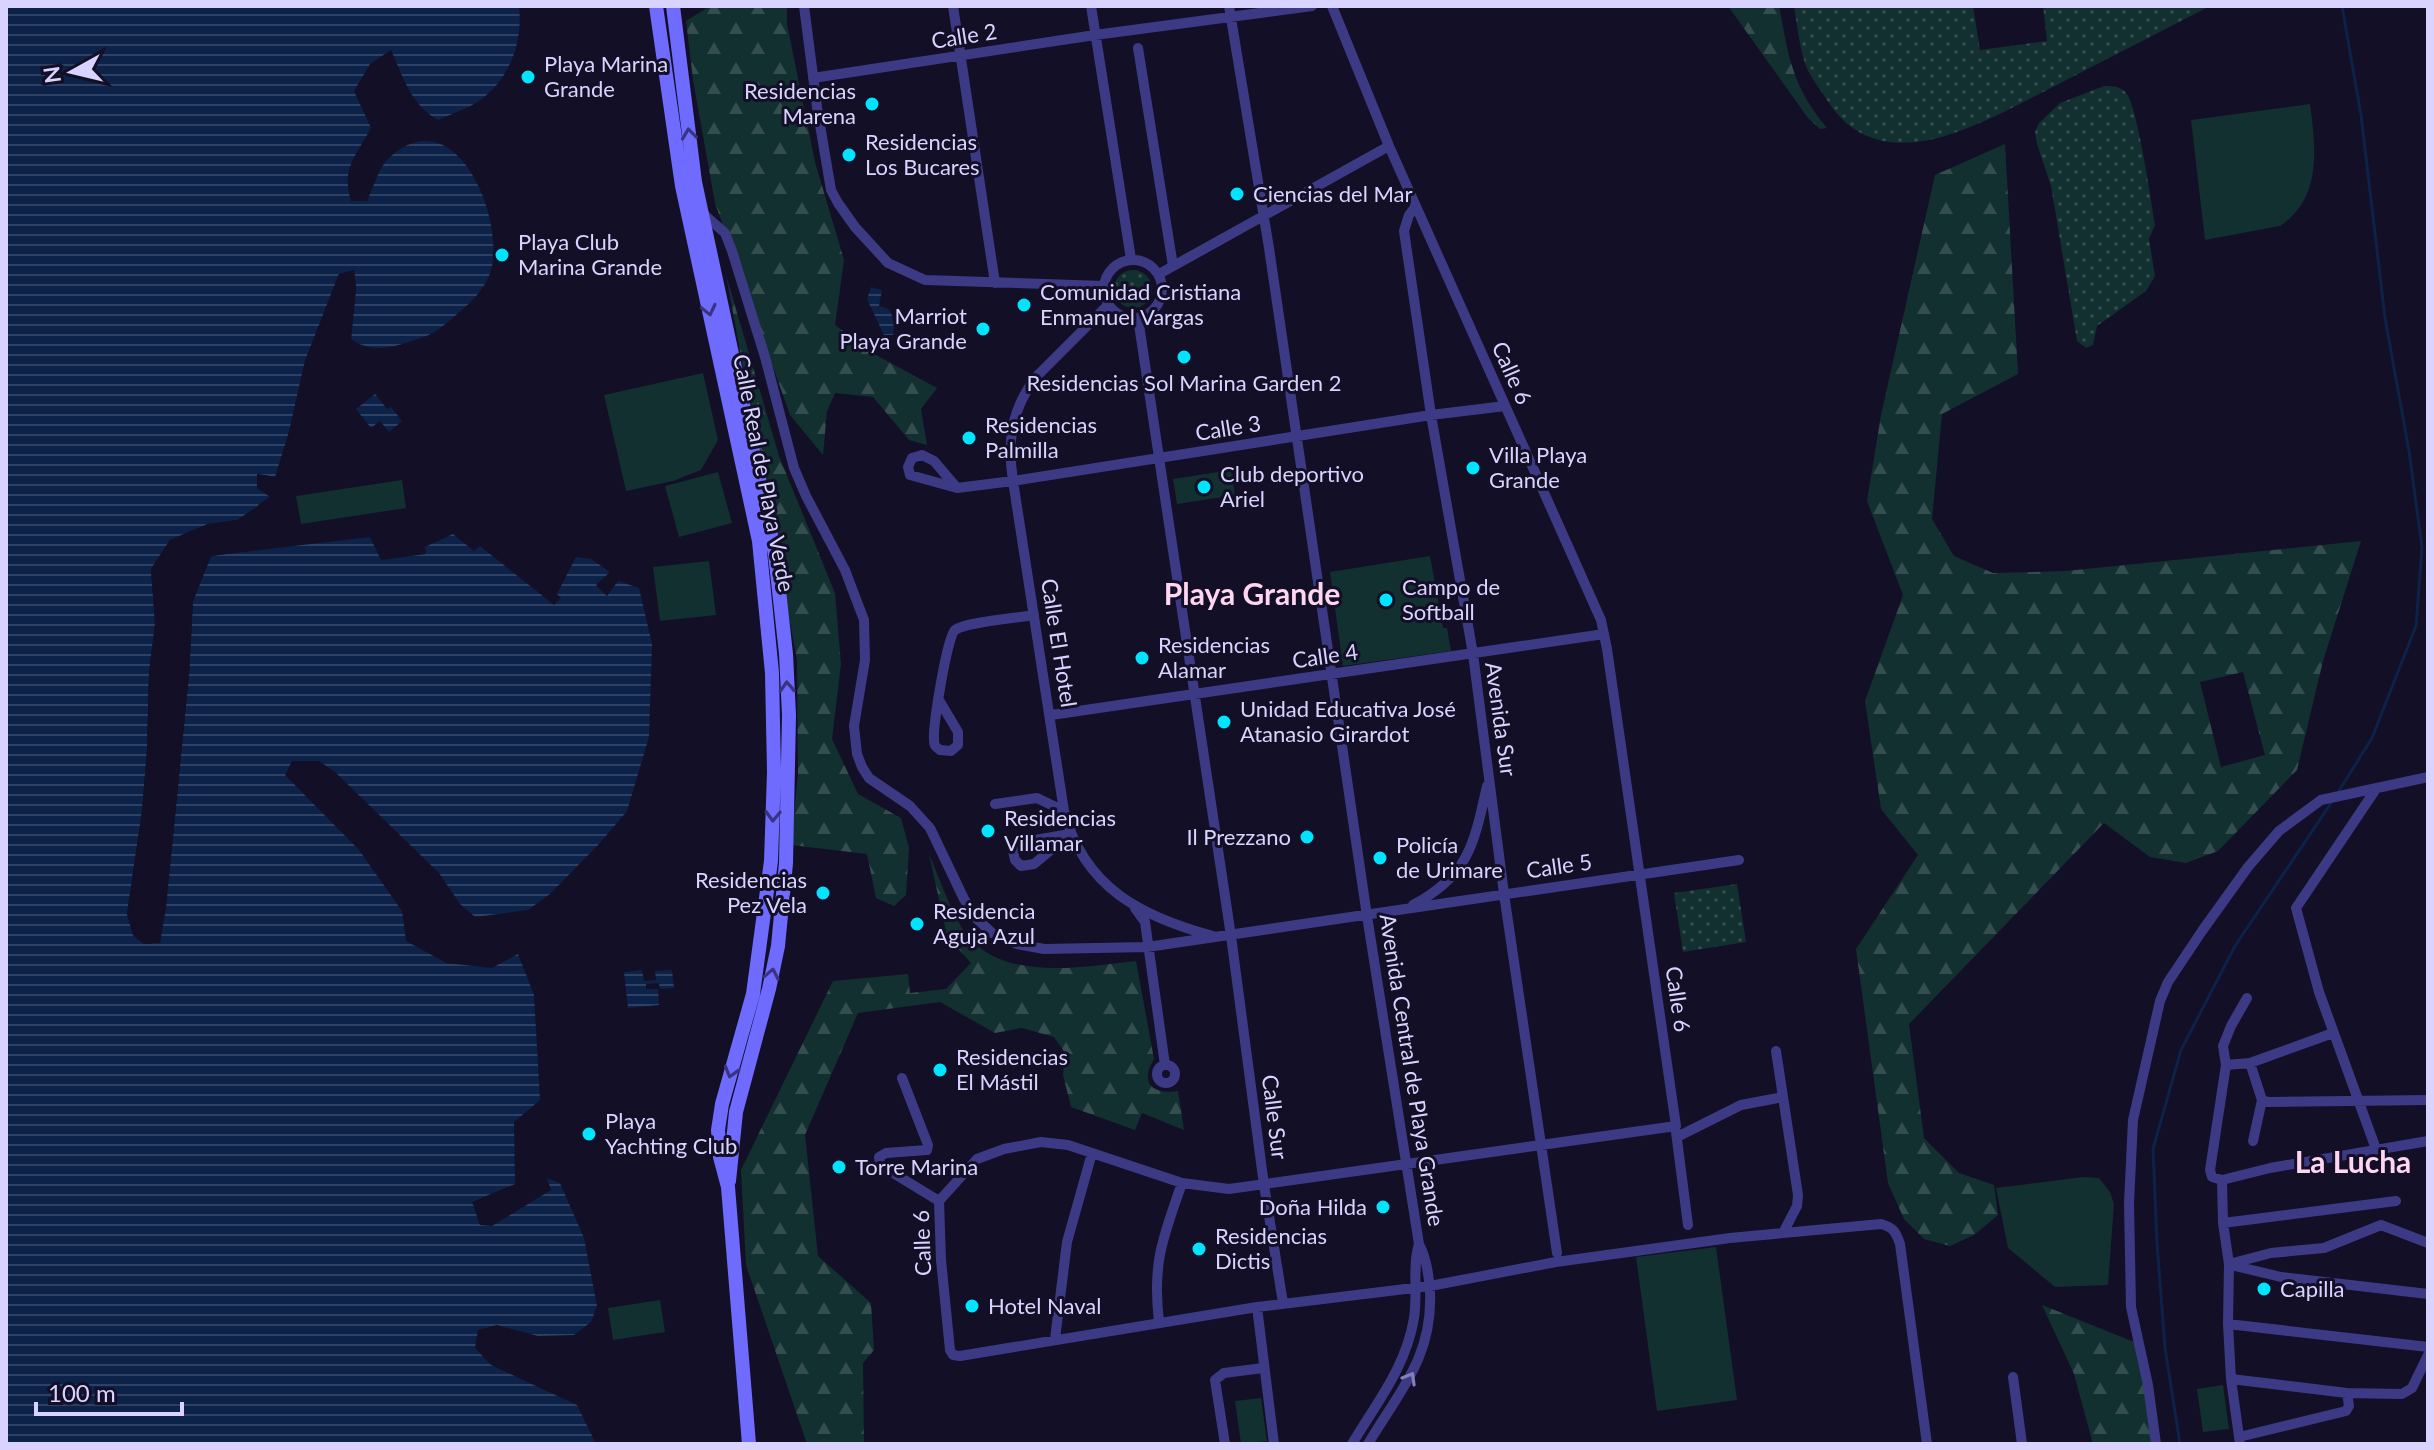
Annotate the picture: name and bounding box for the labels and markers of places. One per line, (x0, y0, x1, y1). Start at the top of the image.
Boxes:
place label: Playa Marina Grande (544, 50, 668, 102)
marker: Playa Marina Grande (519, 68, 537, 86)
place label: Residencias Marena (744, 77, 856, 129)
marker: Residencias Marena (863, 95, 881, 113)
place label: Residencias Los Bucares (865, 128, 980, 180)
marker: Residencias Los Bucares (840, 146, 858, 164)
place label: Ciencias del Mar (1253, 180, 1413, 207)
marker: Ciencias del Mar (1228, 185, 1246, 203)
place label: Playa Club Marina Grande (518, 228, 662, 280)
marker: Playa Club Marina Grande (493, 246, 511, 264)
place label: Comunidad Cristiana Enmanuel Vargas (1040, 278, 1241, 330)
marker: Comunidad Cristiana Enmanuel Vargas (1015, 296, 1033, 314)
place label: Marriot Playa Grande (839, 302, 967, 354)
marker: Marriot Playa Grande (974, 320, 992, 338)
marker: Residencias Sol Marina Garden 2 (1175, 348, 1193, 366)
place label: Residencias Sol Marina Garden 2 (1026, 369, 1342, 396)
place label: Residencias Palmilla (985, 411, 1097, 463)
marker: Residencias Palmilla (960, 429, 978, 447)
place label: Villa Playa Grande (1489, 441, 1587, 493)
marker: Villa Playa Grande (1464, 459, 1482, 477)
place label: Club deportivo Ariel (1220, 460, 1364, 512)
marker: Club deportivo Ariel (1195, 478, 1213, 496)
place label: Campo de Softball (1402, 573, 1500, 625)
marker: Campo de Softball (1377, 591, 1395, 609)
place label: Residencias Alamar (1158, 631, 1270, 683)
marker: Residencias Alamar (1133, 649, 1151, 667)
place label: Unidad Educativa José Atanasio Girardot (1240, 695, 1456, 747)
marker: Unidad Educativa José Atanasio Girardot (1215, 713, 1233, 731)
place label: Residencias Villamar (1004, 804, 1116, 856)
marker: Residencias Villamar (979, 822, 997, 840)
place label: Il Prezzano (1186, 823, 1291, 850)
marker: Il Prezzano (1298, 828, 1316, 846)
place label: Policía de Urimare (1396, 831, 1503, 883)
marker: Policía de Urimare (1371, 849, 1389, 867)
place label: Residencias Pez Vela (695, 866, 807, 918)
marker: Residencias Pez Vela (814, 884, 832, 902)
place label: Residencia Aguja Azul (933, 897, 1035, 949)
marker: Residencia Aguja Azul (908, 915, 926, 933)
place label: Residencias El Mástil (956, 1043, 1068, 1095)
marker: Residencias El Mástil (931, 1061, 949, 1079)
place label: Playa Yachting Club (605, 1107, 737, 1159)
marker: Playa Yachting Club (580, 1125, 598, 1143)
place label: Torre Marina (855, 1153, 978, 1180)
marker: Torre Marina (830, 1158, 848, 1176)
place label: Doña Hilda (1259, 1193, 1367, 1220)
marker: Doña Hilda (1374, 1198, 1392, 1216)
place label: Residencias Dictis (1215, 1222, 1327, 1274)
marker: Residencias Dictis (1190, 1240, 1208, 1258)
place label: Capilla (2280, 1275, 2345, 1302)
marker: Capilla (2255, 1280, 2273, 1298)
place label: Hotel Naval (988, 1292, 1101, 1319)
marker: Hotel Naval (963, 1297, 981, 1315)

